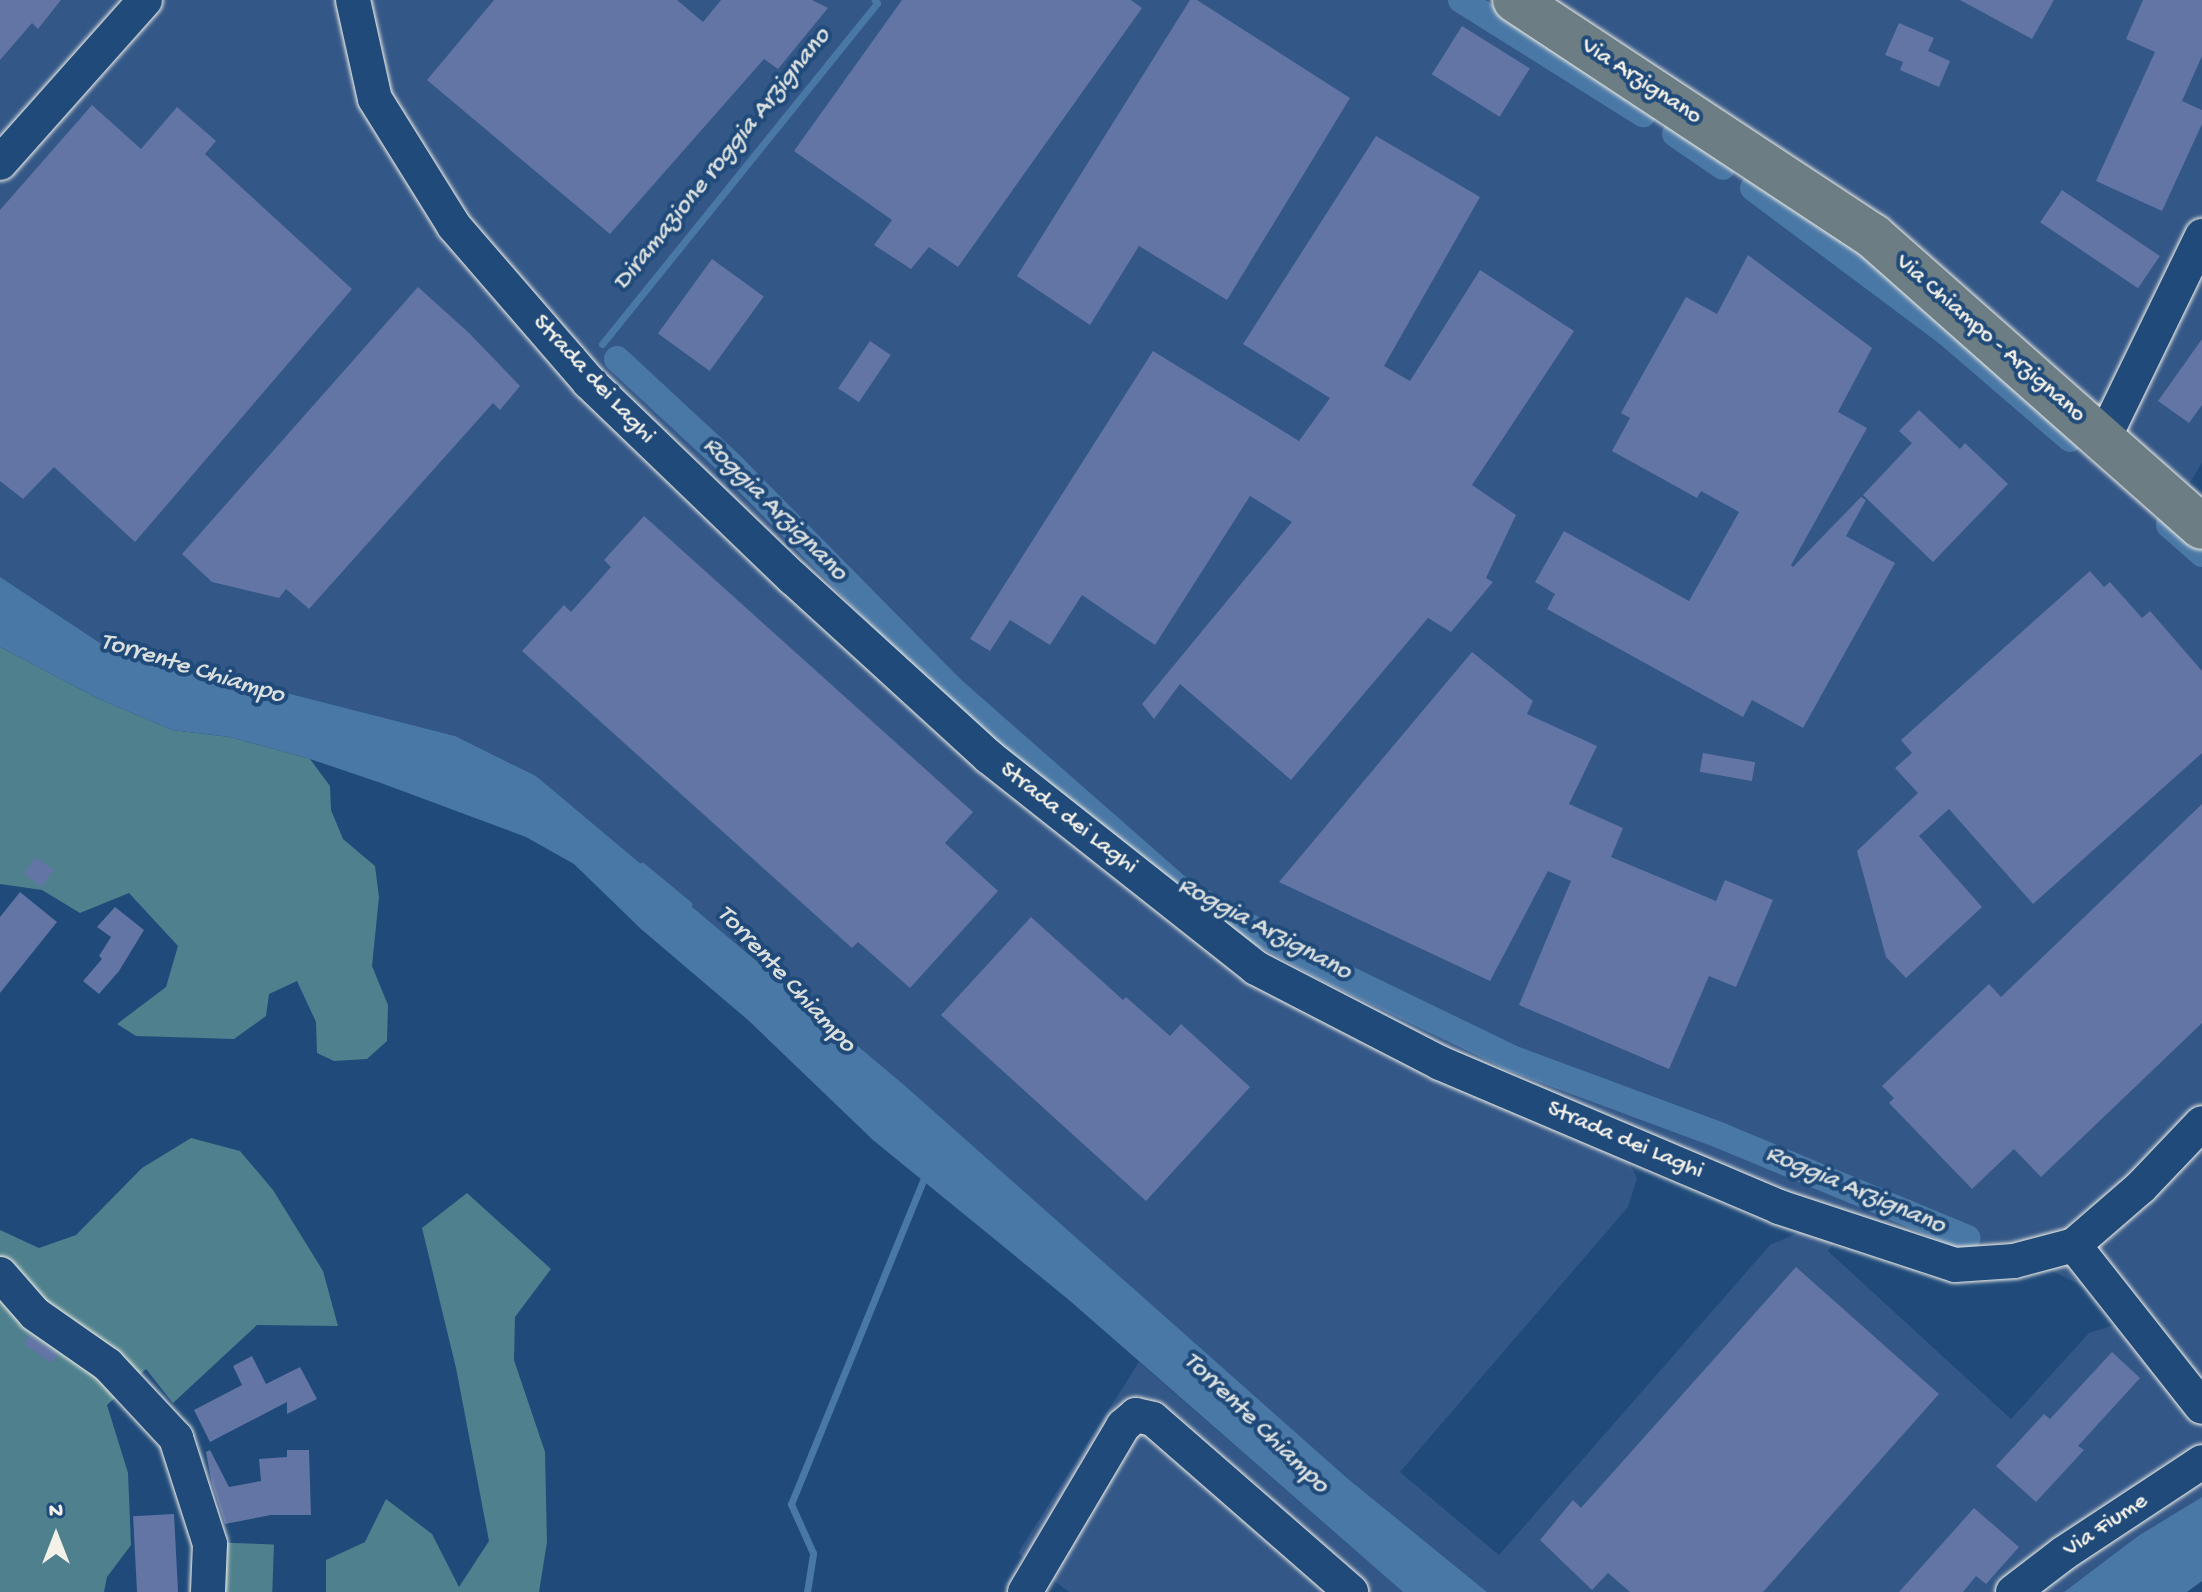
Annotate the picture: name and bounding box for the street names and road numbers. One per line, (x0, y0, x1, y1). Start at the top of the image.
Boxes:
street label: Via Arzignano (1575, 32, 1707, 132)
street label: Via Chiampo - Arzignano (1889, 248, 2091, 430)
street label: Strada dei Laghi (526, 309, 660, 451)
street label: Strada dei Laghi (993, 756, 1143, 882)
street label: Strada dei Laghi (1543, 1095, 1707, 1187)
street label: Via Fiume (2058, 1487, 2154, 1565)

